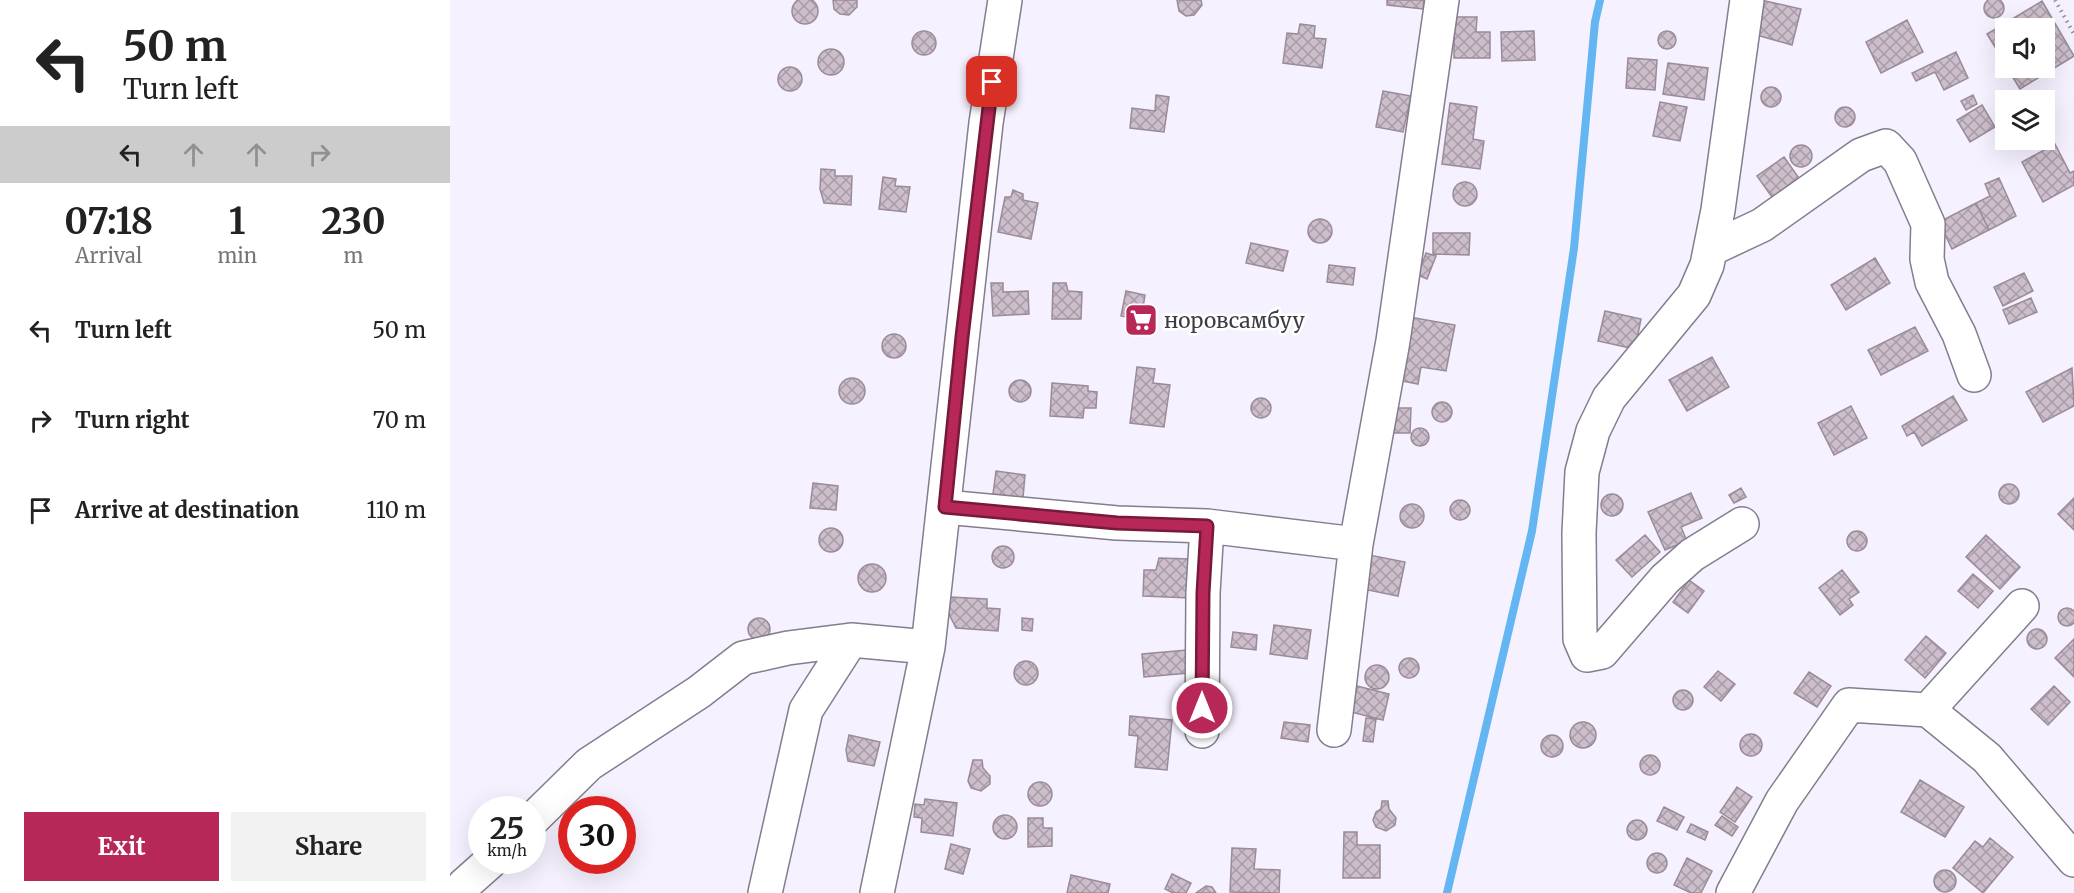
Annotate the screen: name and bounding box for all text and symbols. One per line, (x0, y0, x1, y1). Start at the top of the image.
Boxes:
map controls (1995, 18, 2055, 150)
button: sound (1995, 18, 2055, 78)
text: 50 m (123, 20, 227, 72)
icon: left (24, 24, 102, 102)
pin (966, 56, 1017, 107)
icon: arrive (975, 65, 1008, 98)
text: Turn left (123, 72, 238, 106)
button: layers (1995, 90, 2055, 150)
icon: left (114, 138, 147, 171)
icon: ahead (177, 138, 210, 171)
icon: ahead (240, 138, 273, 171)
icon: right (303, 138, 336, 171)
text: 07:18 (64, 199, 153, 244)
text: 1 (229, 199, 246, 244)
text: 230 (321, 199, 386, 244)
text: Arrival (75, 243, 142, 268)
text: min (217, 243, 257, 268)
text: m (344, 243, 363, 268)
supermarket icon: норовсамбуу (1123, 302, 1159, 338)
place label: норовсамбуу (1164, 307, 1305, 334)
icon: left (24, 314, 57, 347)
text: Turn left (75, 316, 172, 344)
text: 50 m (372, 316, 426, 344)
icon: right (24, 404, 57, 437)
text: Turn right (75, 406, 189, 434)
text: 70 m (373, 406, 426, 434)
icon: arrive (24, 494, 57, 527)
text: Arrive at destination (75, 496, 299, 524)
text: 110 m (367, 496, 426, 524)
position arrow (1170, 676, 1234, 740)
speed limit sign: 30 (558, 796, 636, 874)
text: 25 (490, 809, 524, 847)
button: Exit (24, 812, 219, 881)
button: Share (231, 812, 426, 881)
text: km/h (487, 841, 527, 860)

